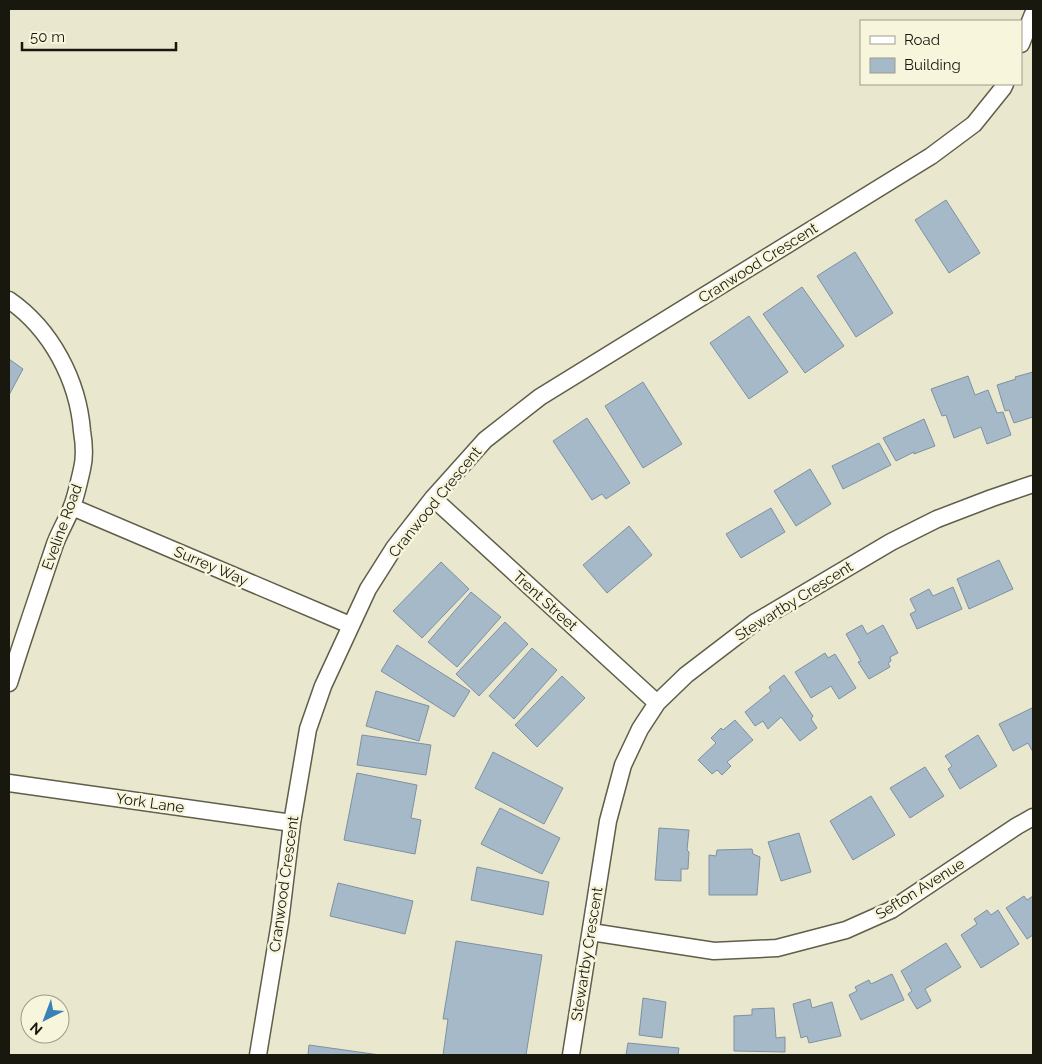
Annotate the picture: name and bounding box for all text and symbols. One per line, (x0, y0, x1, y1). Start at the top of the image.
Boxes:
scale bar (22, 20, 176, 52)
legend (860, 20, 1022, 85)
text: 50 m (30, 28, 65, 46)
text: Road (904, 31, 940, 49)
text: Building (904, 56, 961, 74)
street label: Cranwood Crescent (695, 219, 821, 307)
street label: Cranwood Crescent (385, 443, 485, 561)
street label: Eveline Road (38, 482, 86, 572)
street label: Surrey Way (171, 542, 251, 590)
street label: Stewartby Crescent (732, 557, 856, 645)
street label: Trent Street (509, 567, 581, 635)
street label: York Lane (115, 789, 186, 817)
street label: Cranwood Crescent (266, 815, 302, 953)
street label: Sefton Avenue (872, 854, 968, 923)
street label: Stewartby Crescent (568, 886, 606, 1022)
north arrow (20, 994, 70, 1044)
text: N (27, 1019, 46, 1038)

